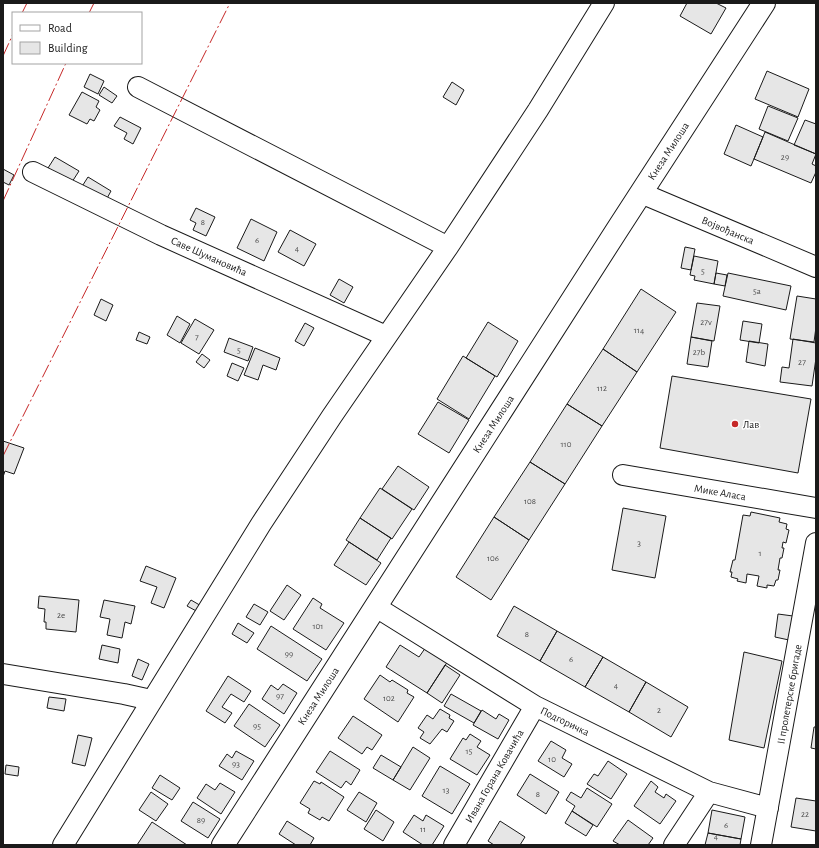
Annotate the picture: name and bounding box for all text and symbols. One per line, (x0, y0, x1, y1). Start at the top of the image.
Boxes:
legend (12, 12, 142, 64)
text: Road (48, 22, 72, 34)
text: Building (48, 42, 88, 54)
street label: Кнеза Милоша (646, 120, 691, 182)
house number: 29 (781, 153, 789, 162)
street label: Војвођанска (700, 215, 756, 246)
house number: 8 (201, 218, 205, 227)
street label: Саве Шумановића (169, 235, 248, 278)
house number: 6 (255, 236, 259, 245)
house number: 4 (295, 244, 300, 253)
house number: 5 (701, 267, 705, 276)
house number: 5a (753, 287, 761, 296)
house number: 27v (700, 318, 712, 327)
house number: 114 (634, 326, 645, 335)
house number: 7 (195, 333, 199, 342)
house number: 5 (237, 346, 241, 355)
house number: 27b (693, 348, 706, 357)
house number: 27 (798, 358, 806, 367)
house number: 112 (597, 384, 607, 393)
street label: Кнеза Милоша (471, 393, 516, 455)
marker: Лав (730, 419, 740, 429)
place label: Лав (743, 419, 759, 430)
house number: 110 (561, 440, 572, 449)
street label: Мике Аласа (693, 483, 747, 502)
house number: 108 (524, 497, 536, 506)
house number: 3 (637, 539, 641, 548)
house number: 1 (758, 549, 762, 558)
house number: 106 (487, 554, 499, 563)
house number: 2e (57, 611, 65, 620)
house number: 101 (313, 622, 323, 631)
house number: 8 (525, 630, 529, 639)
street label: II пролетерске бригаде (775, 643, 804, 745)
house number: 99 (285, 650, 293, 659)
house number: 6 (569, 655, 573, 664)
street label: Кнеза Милоша (296, 665, 341, 727)
house number: 4 (614, 681, 619, 690)
house number: 97 (276, 692, 284, 701)
house number: 102 (383, 694, 395, 703)
street label: Подгоричка (539, 705, 591, 738)
house number: 2 (657, 706, 661, 715)
house number: 95 (253, 722, 261, 731)
street label: Ивана Горана Ковачића (463, 728, 526, 825)
house number: 15 (466, 747, 473, 756)
house number: 10 (548, 755, 556, 764)
house number: 93 (232, 760, 240, 769)
house number: 13 (443, 786, 450, 795)
house number: 8 (536, 790, 540, 799)
house number: 22 (801, 810, 809, 819)
house number: 89 (197, 816, 205, 825)
house number: 6 (724, 821, 728, 830)
house number: 11 (420, 825, 426, 834)
house number: 4 (714, 832, 719, 841)

